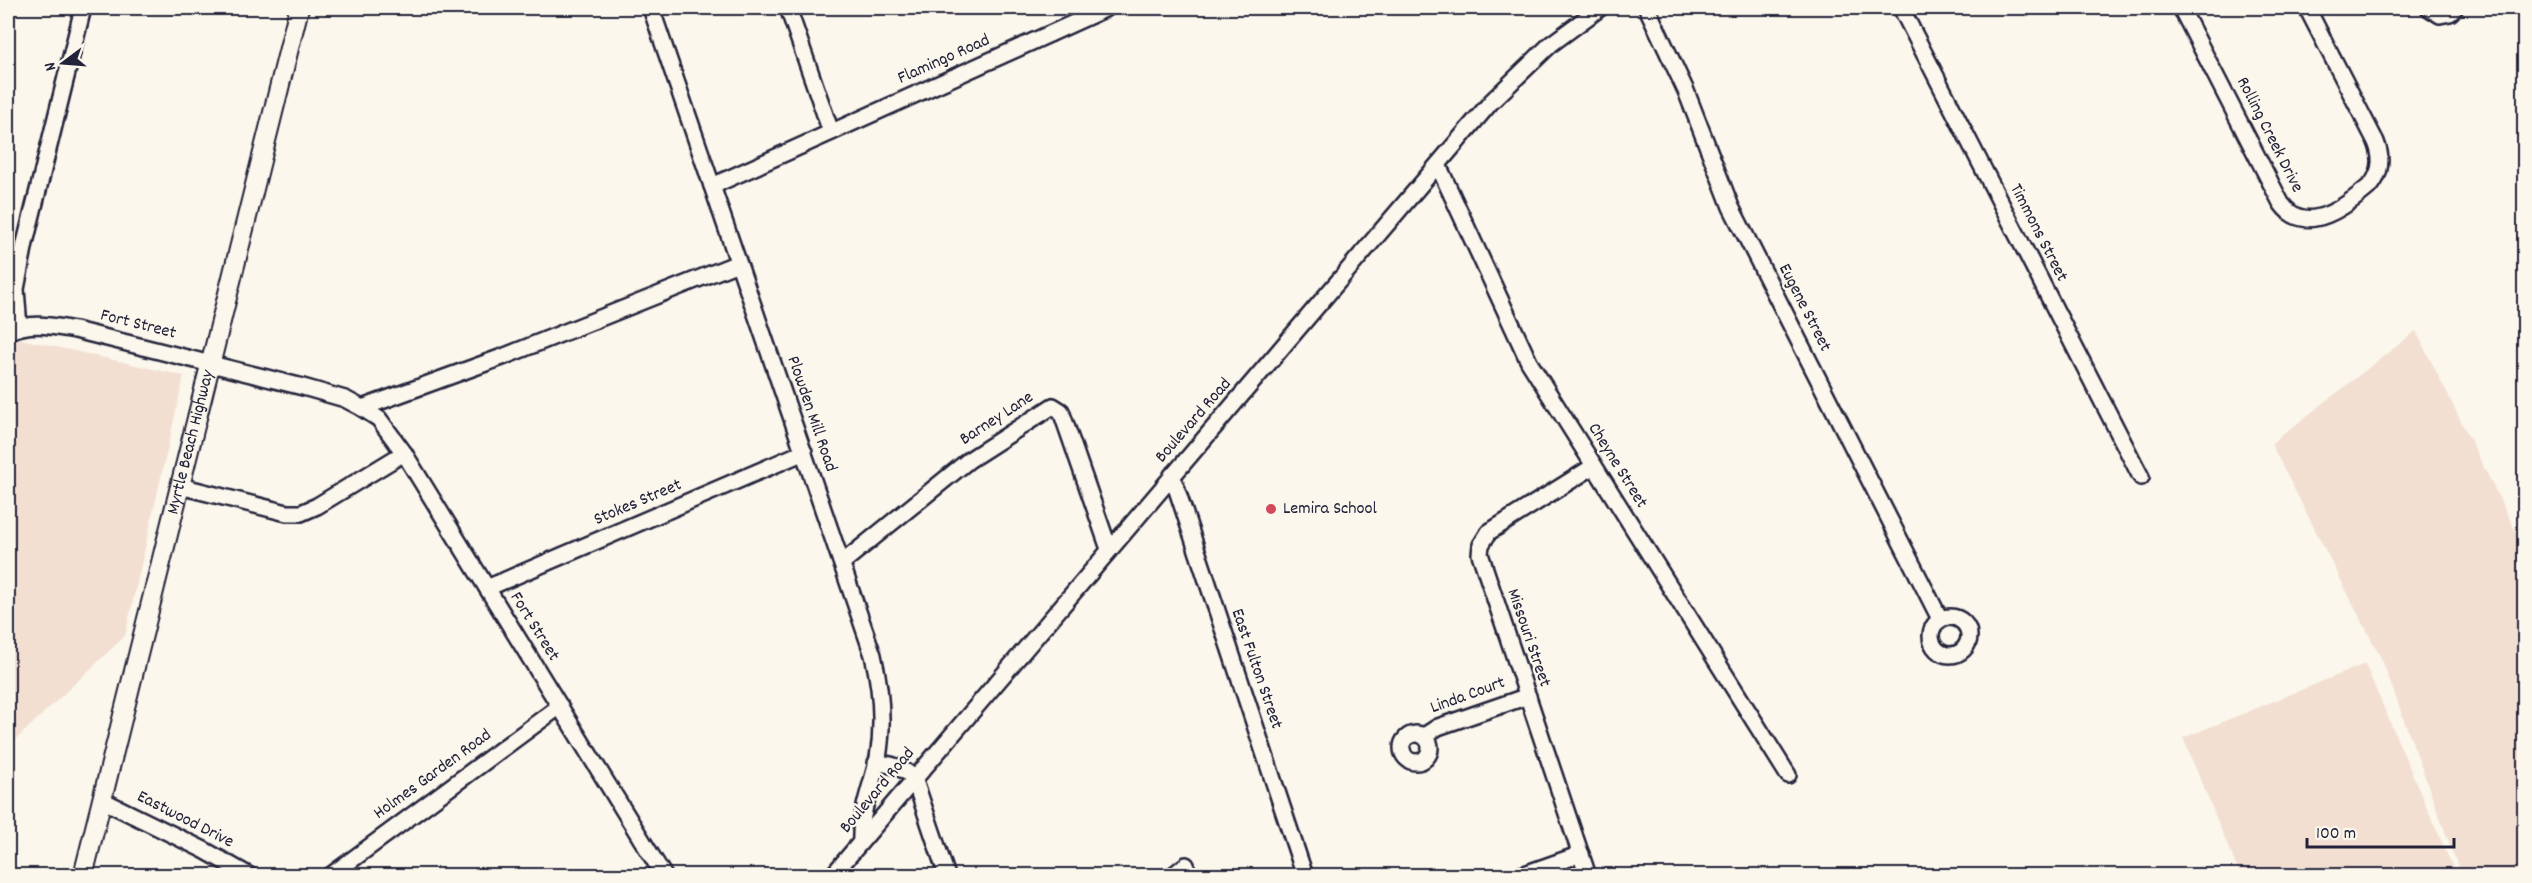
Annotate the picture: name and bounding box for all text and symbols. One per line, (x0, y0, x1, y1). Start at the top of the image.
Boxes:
street label: Flamingo Road (894, 29, 994, 91)
north arrow (33, 33, 93, 93)
text: N (39, 59, 63, 73)
street label: Rolling Creek Drive (2229, 73, 2309, 197)
street label: Timmons Street (2003, 180, 2074, 287)
street label: Eugene Street (1771, 260, 1837, 357)
street label: Fort Street (98, 304, 179, 347)
street label: Plowden Mill Road (779, 353, 843, 475)
street label: Myrtle Beach Highway (161, 367, 221, 517)
street label: Boulevard Road (1150, 373, 1238, 469)
street label: Barney Lane (955, 386, 1039, 452)
street label: Cheyne Street (1581, 418, 1653, 514)
street label: Stokes Street (590, 473, 686, 533)
place label: Lemira School (1283, 497, 1378, 522)
marker: Lemira School (1264, 502, 1278, 516)
street label: Missouri Street (1499, 585, 1557, 691)
street label: Fort Street (503, 588, 565, 667)
street label: East Fulton Street (1224, 605, 1288, 733)
street label: Linda Court (1427, 671, 1509, 721)
street label: Holmes Garden Road (369, 724, 497, 826)
street label: Boulevard Road (835, 743, 921, 839)
street label: Eastwood Drive (132, 785, 238, 855)
scale bar (2307, 811, 2454, 849)
text: 100 m (2316, 822, 2356, 847)

